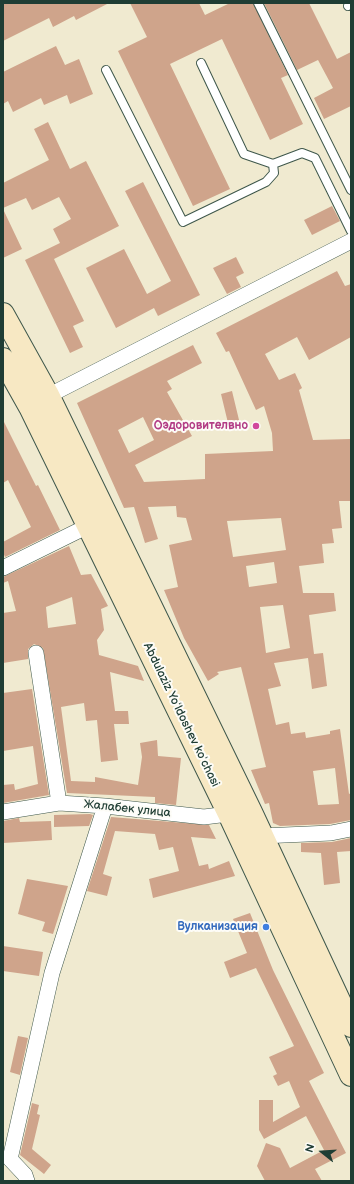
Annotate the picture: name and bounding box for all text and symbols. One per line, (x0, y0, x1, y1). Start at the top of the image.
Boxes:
place label: Оэдоровителвно (154, 419, 248, 433)
marker: Оэдоровителвно (251, 421, 261, 431)
street label: Abdulaziz Yoʻldoshev koʻchasi (140, 641, 222, 789)
street label: Жалабек улица (83, 797, 171, 821)
place label: Вулканизация (177, 920, 258, 934)
marker: Вулканизация (261, 922, 271, 932)
north arrow (302, 1132, 342, 1172)
text: N (303, 1143, 317, 1154)

